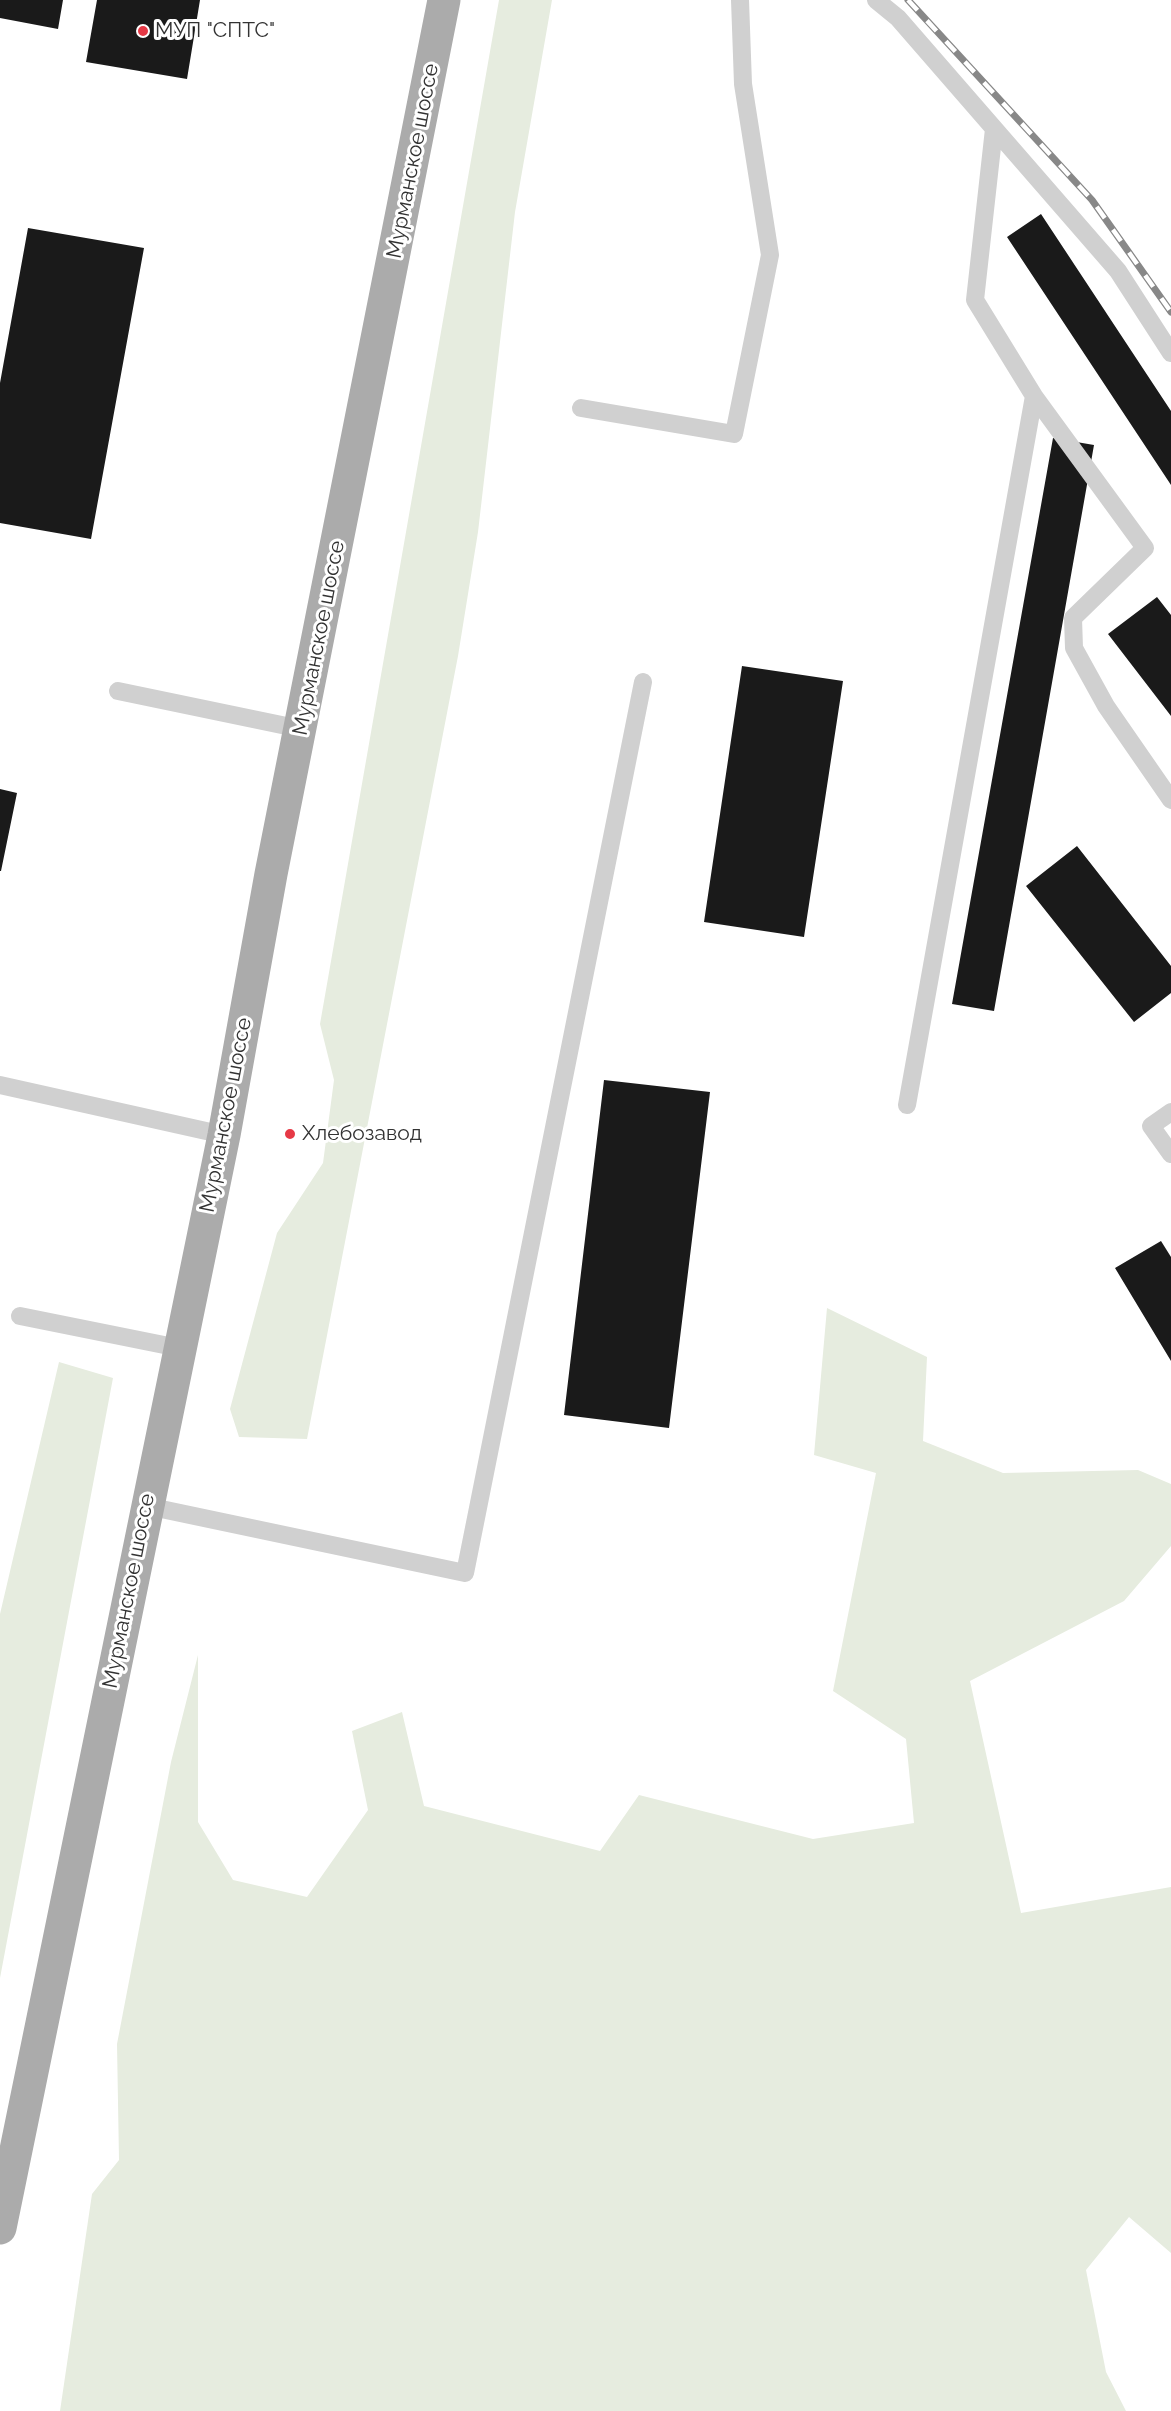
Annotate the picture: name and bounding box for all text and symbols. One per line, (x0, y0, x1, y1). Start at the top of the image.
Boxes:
place label: МУП "СПТС" (155, 18, 275, 44)
marker: МУП "СПТС" (136, 24, 150, 38)
street label: Мурманское шоссе (382, 62, 444, 260)
street label: Мурманское шоссе (288, 539, 350, 737)
street label: Мурманское шоссе (195, 1016, 257, 1214)
place label: Хлебозавод (302, 1121, 422, 1147)
marker: Хлебозавод (283, 1127, 297, 1141)
street label: Мурманское шоссе (98, 1492, 160, 1690)

